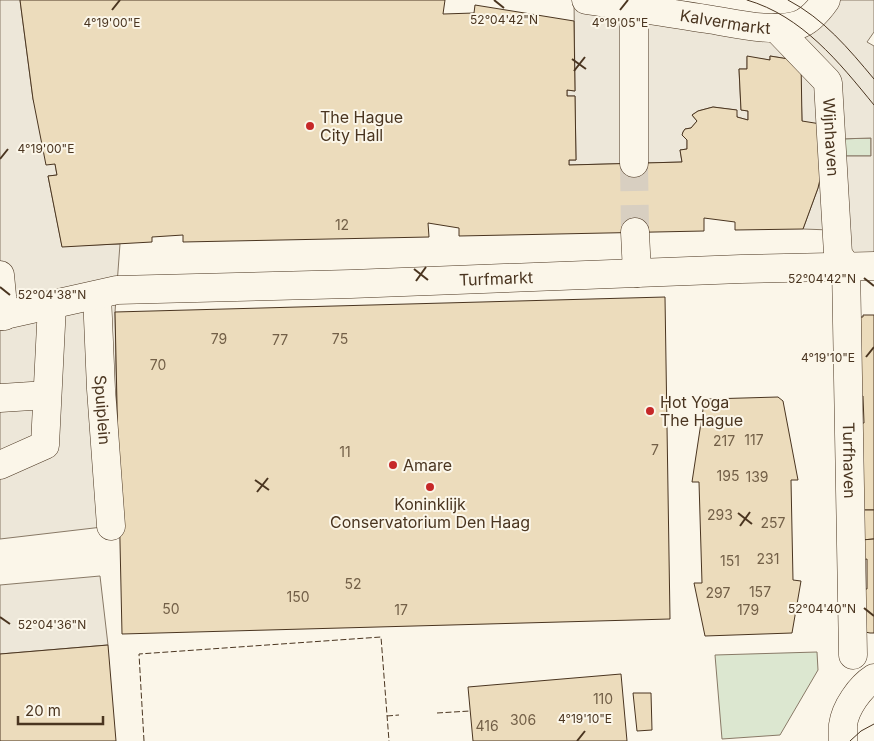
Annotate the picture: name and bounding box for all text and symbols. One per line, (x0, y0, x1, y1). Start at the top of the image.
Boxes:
street label: Kalvermarkt (679, 5, 771, 38)
text: 52°04'42"N (470, 12, 538, 27)
text: 4°19'00"E (84, 15, 140, 30)
text: 4°19'05"E (592, 15, 648, 30)
street label: Wijnhaven (819, 97, 843, 177)
place label: The Hague City Hall (320, 107, 403, 145)
marker: The Hague City Hall (304, 120, 316, 132)
text: 4°19'00"E (18, 141, 74, 156)
house number: 12 (335, 216, 349, 233)
street label: Turfmarkt (459, 267, 533, 290)
text: 52°04'42"N (788, 271, 856, 286)
text: 52°04'38"N (18, 287, 86, 302)
house number: 79 (211, 330, 227, 347)
house number: 75 (332, 330, 348, 347)
house number: 77 (272, 331, 288, 348)
text: 4°19'10"E (801, 350, 855, 365)
house number: 70 (150, 356, 166, 373)
street label: Spuiplein (90, 375, 115, 445)
place label: Hot Yoga The Hague (660, 392, 743, 430)
marker: Hot Yoga The Hague (644, 405, 656, 417)
street label: Turfhaven (839, 422, 860, 499)
house number: 117 (744, 431, 764, 448)
house number: 217 (713, 432, 735, 449)
house number: 7 (651, 441, 659, 458)
house number: 11 (339, 443, 351, 460)
place label: Amare (403, 455, 452, 475)
marker: Amare (387, 459, 399, 471)
house number: 195 (717, 467, 739, 484)
house number: 139 (745, 468, 769, 485)
marker: Koninklijk Conservatorium Den Haag (424, 481, 436, 493)
place label: Koninklijk Conservatorium Den Haag (330, 494, 530, 532)
house number: 293 (707, 506, 733, 523)
house number: 257 (761, 514, 786, 531)
house number: 231 (757, 550, 779, 567)
house number: 151 (720, 552, 740, 569)
house number: 52 (344, 575, 362, 592)
house number: 157 (749, 583, 771, 600)
house number: 297 (706, 584, 731, 601)
house number: 150 (286, 588, 310, 605)
house number: 50 (162, 600, 180, 617)
house number: 17 (394, 601, 408, 618)
house number: 179 (737, 601, 759, 618)
text: 52°04'40"N (788, 601, 856, 616)
text: 52°04'36"N (18, 617, 86, 632)
house number: 110 (593, 690, 613, 707)
scale bar (18, 694, 102, 726)
text: 20 m (25, 701, 61, 720)
house number: 306 (510, 711, 536, 728)
text: 4°19'10"E (558, 711, 612, 726)
house number: 416 (475, 717, 499, 734)

